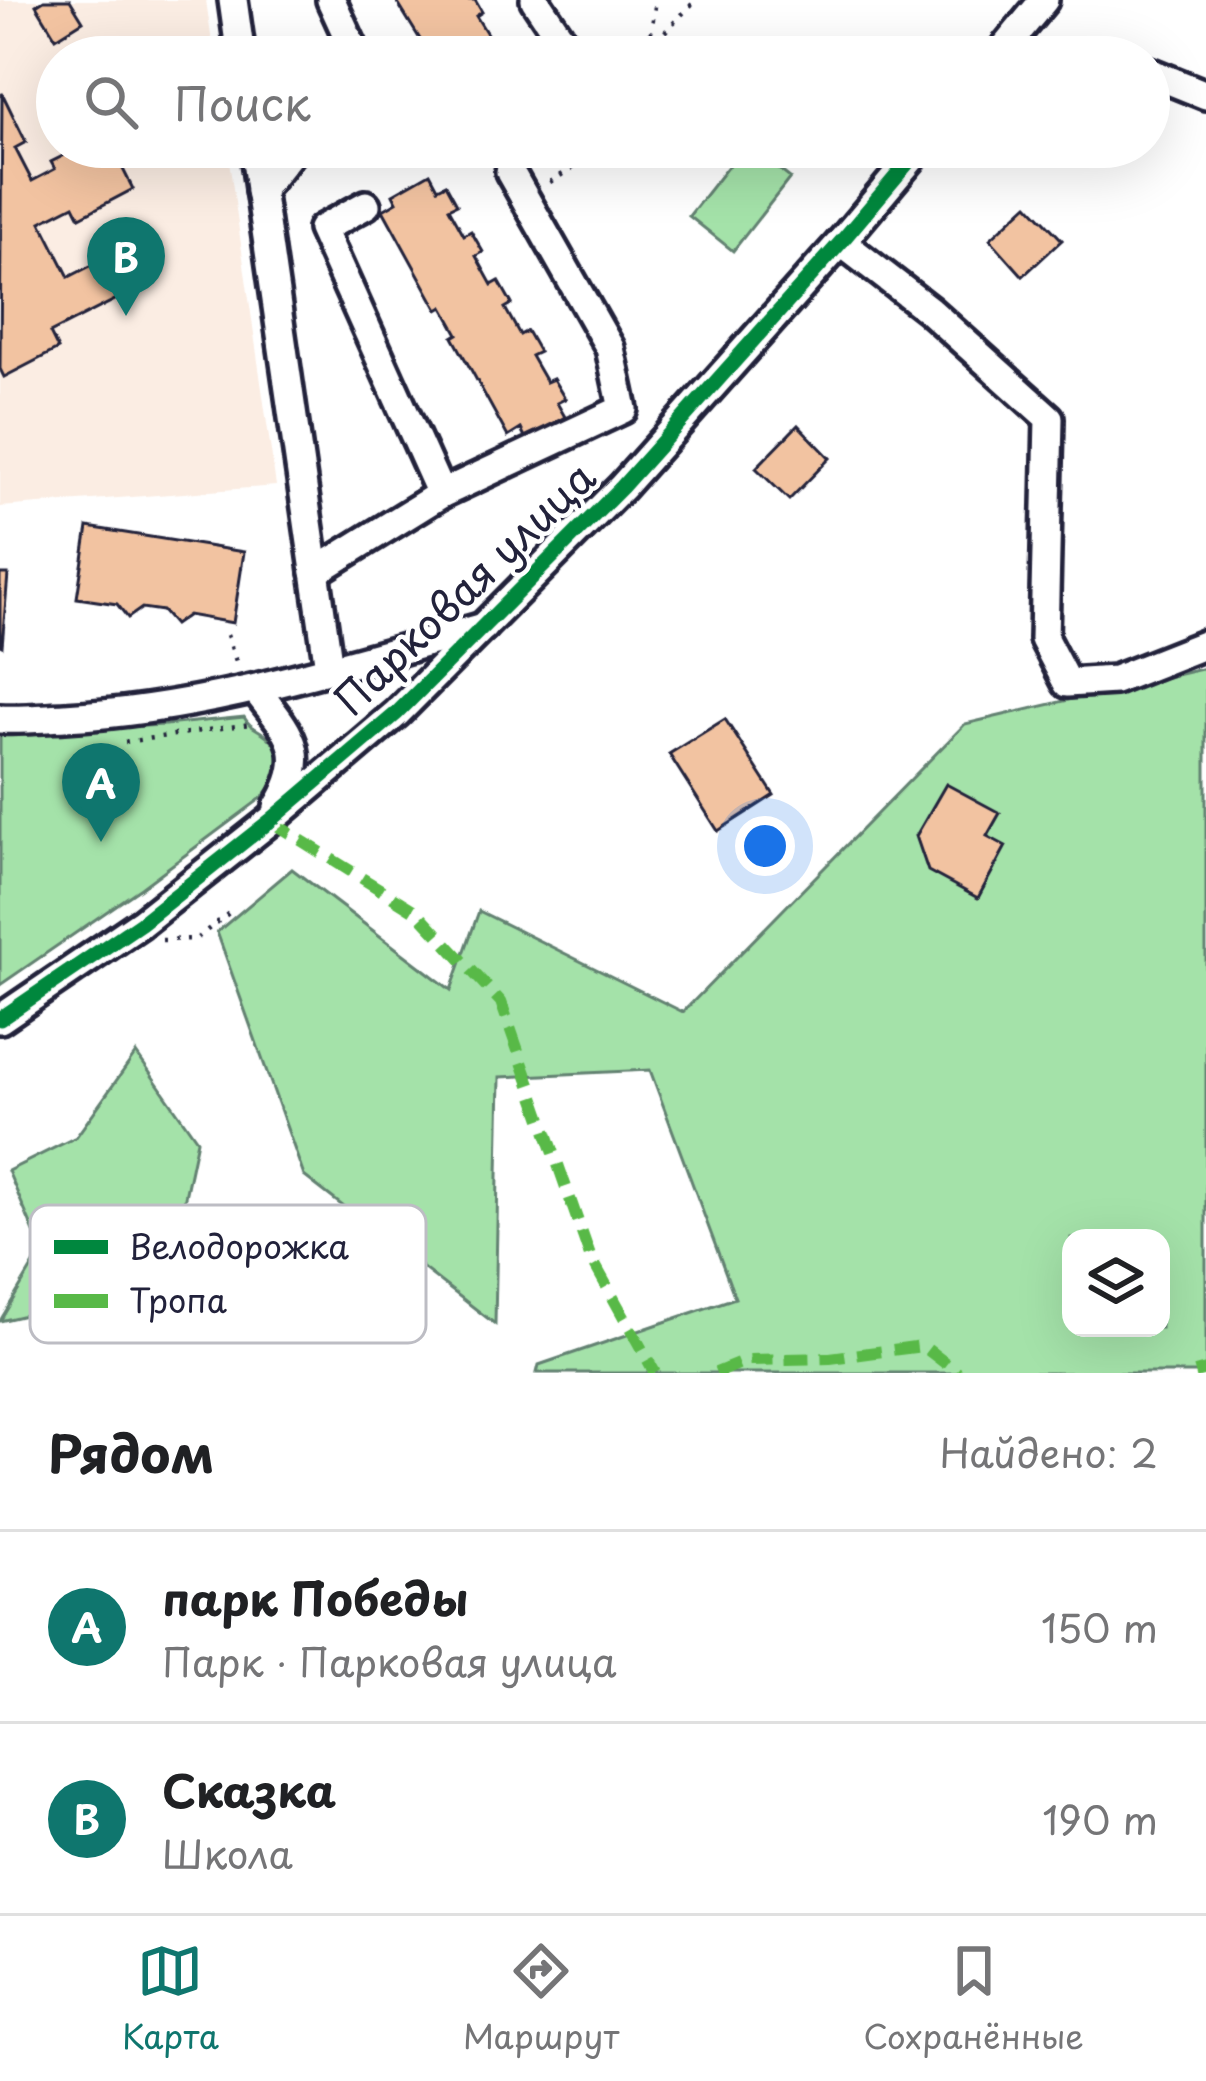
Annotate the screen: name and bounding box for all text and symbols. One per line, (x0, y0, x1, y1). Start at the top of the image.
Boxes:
search box (36, 36, 1170, 168)
text: Поиск (174, 68, 311, 136)
icon: search (78, 69, 144, 135)
pin: B (87, 217, 165, 316)
street label: Парковая улица (318, 445, 609, 729)
pin: A (62, 743, 140, 842)
your location (735, 816, 795, 876)
legend (30, 1205, 426, 1343)
text: Велодорожка (129, 1220, 349, 1270)
map controls (1062, 1229, 1170, 1337)
button: layers (1062, 1229, 1170, 1337)
text: Тропа (129, 1274, 228, 1324)
text: Рядом (48, 1413, 214, 1490)
text: Найдено: 2 (939, 1422, 1158, 1481)
text: парк Победы (162, 1563, 468, 1631)
text: A (72, 1597, 102, 1656)
text: 150 m (1041, 1597, 1158, 1656)
text: Парк · Парковая улица (162, 1631, 616, 1690)
text: Сказка (162, 1755, 336, 1823)
text: B (74, 1789, 100, 1848)
text: 190 m (1042, 1789, 1158, 1848)
text: Школа (162, 1823, 293, 1882)
tab: Карта (122, 1938, 219, 2060)
tab: Маршрут (463, 1938, 619, 2060)
tab: Сохранённые (863, 1938, 1084, 2060)

